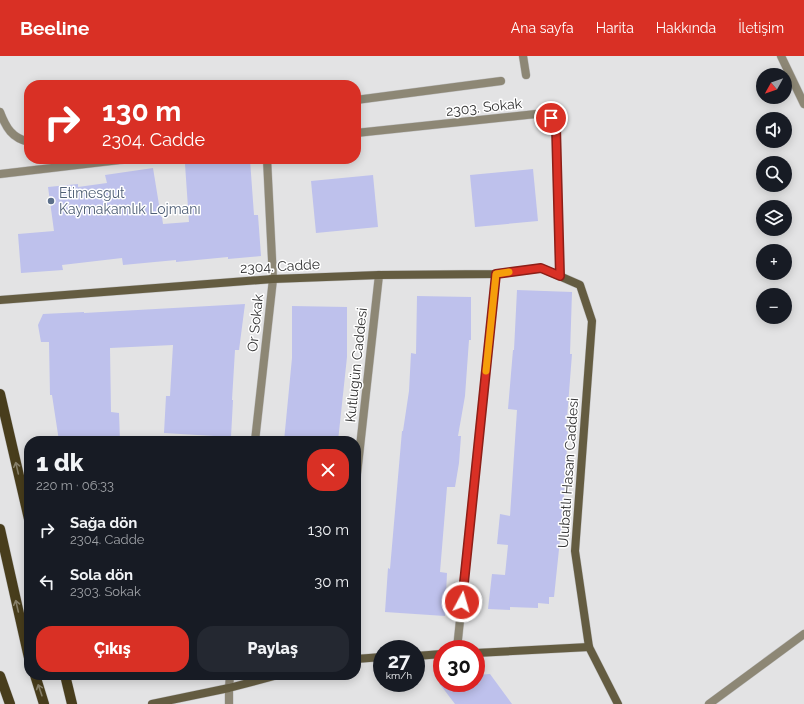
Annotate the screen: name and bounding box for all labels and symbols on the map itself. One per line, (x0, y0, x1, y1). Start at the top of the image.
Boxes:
north arrow (756, 68, 792, 104)
street label: 2303. Sokak (445, 95, 523, 119)
pin (534, 101, 568, 135)
place label: Etimesgut Kaymakamlık Lojmanı (59, 185, 200, 217)
marker: Etimesgut Kaymakamlık Lojmanı (46, 196, 56, 206)
street label: 2304. Cadde (240, 256, 320, 276)
street label: Or Sokak (244, 293, 266, 353)
street label: Kutlugün Caddesi (342, 307, 370, 423)
street label: Ulubatlı Hasan Caddesi (555, 397, 581, 549)
one-way arrow (13, 462, 21, 475)
position arrow (441, 581, 483, 623)
one-way arrow (13, 600, 21, 613)
speed limit sign: 30 (433, 640, 485, 692)
one-way arrow (35, 684, 43, 696)

